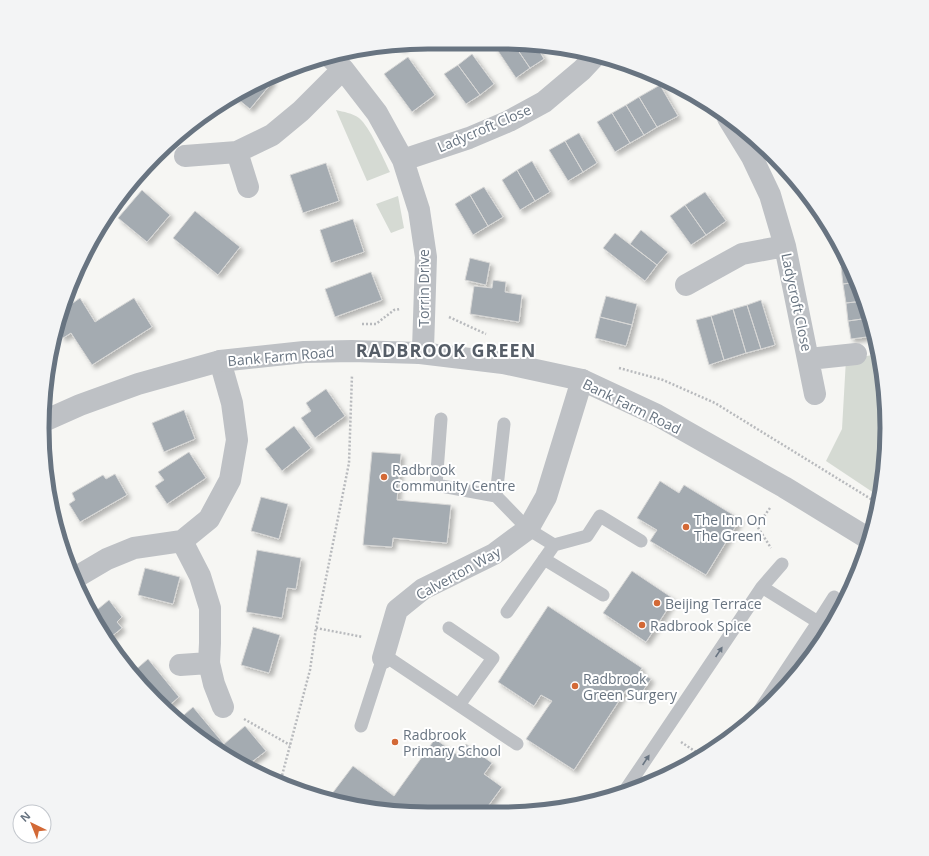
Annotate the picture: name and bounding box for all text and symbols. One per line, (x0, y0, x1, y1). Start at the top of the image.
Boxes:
street label: Ladycroft Close (434, 100, 534, 156)
street label: Torrin Drive (414, 249, 433, 327)
street label: Ladycroft Close (777, 251, 817, 353)
district label: RADBROOK GREEN (356, 338, 536, 362)
street label: Bank Farm Road (227, 342, 335, 370)
street label: Bank Farm Road (580, 374, 684, 438)
place label: Radbrook Community Centre (392, 460, 515, 495)
marker: Radbrook Community Centre (379, 472, 389, 482)
place label: The Inn On The Green (694, 510, 766, 545)
marker: The Inn On The Green (681, 522, 691, 532)
street label: Calverton Way (412, 541, 505, 604)
place label: Beijing Terrace (665, 594, 762, 613)
marker: Beijing Terrace (652, 598, 662, 608)
place label: Radbrook Spice (650, 616, 752, 635)
marker: Radbrook Spice (637, 620, 647, 630)
one-way arrow (715, 647, 723, 657)
place label: Radbrook Green Surgery (583, 669, 678, 704)
marker: Radbrook Green Surgery (570, 681, 580, 691)
place label: Radbrook Primary School (403, 725, 501, 760)
marker: Radbrook Primary School (390, 737, 400, 747)
one-way arrow (642, 755, 650, 765)
north arrow (12, 804, 52, 844)
text: N (16, 808, 33, 825)

